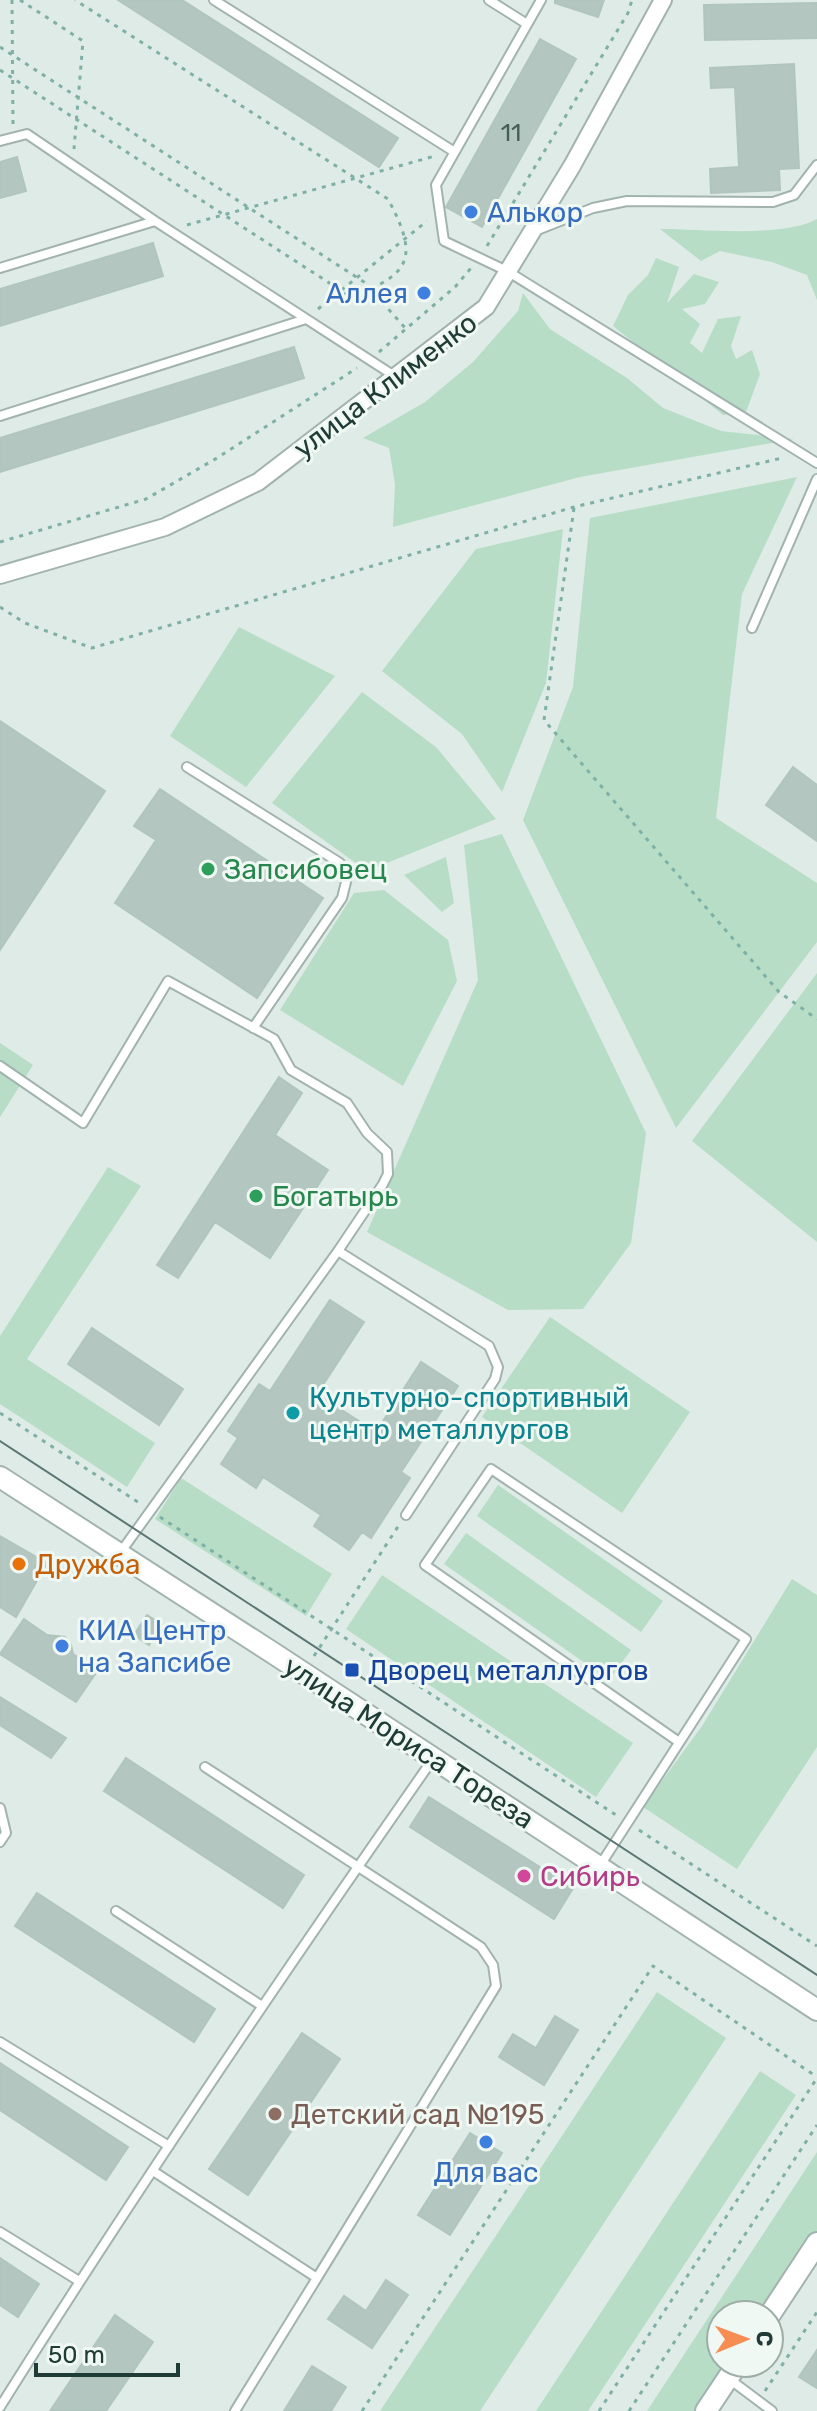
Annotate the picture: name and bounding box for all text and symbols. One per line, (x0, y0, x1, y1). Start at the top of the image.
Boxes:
house number: 11 (501, 119, 521, 147)
place label: Алькор (487, 196, 583, 229)
marker: Алькор (462, 203, 480, 221)
place label: Аллея (326, 277, 408, 310)
marker: Аллея (415, 284, 433, 302)
street label: улица Клименко (287, 306, 483, 465)
place label: Запсибовец (224, 853, 387, 886)
marker: Запсибовец (199, 860, 217, 878)
place label: Богатырь (272, 1180, 398, 1213)
marker: Богатырь (247, 1187, 265, 1205)
place label: Культурно-спортивный центр металлургов (309, 1381, 629, 1446)
marker: Культурно-спортивный центр металлургов (284, 1404, 302, 1422)
place label: Дружба (35, 1548, 140, 1581)
marker: Дружба (10, 1555, 28, 1573)
place label: КИА Центр на Запсибе (78, 1614, 231, 1679)
marker: КИА Центр на Запсибе (53, 1637, 71, 1655)
street label: улица Мориса Тореза (277, 1649, 540, 1836)
place label: Дворец металлургов (368, 1654, 649, 1687)
marker: Дворец металлургов (343, 1661, 361, 1679)
place label: Сибирь (540, 1860, 640, 1893)
marker: Сибирь (515, 1867, 533, 1885)
place label: Детский сад №195 (291, 2098, 544, 2131)
marker: Детский сад №195 (266, 2105, 284, 2123)
marker: Для вас (477, 2133, 495, 2151)
place label: Для вас (434, 2156, 538, 2189)
north arrow (705, 2299, 785, 2379)
scale bar (36, 2327, 178, 2377)
text: С (751, 2331, 778, 2347)
text: 50 m (48, 2341, 105, 2369)

